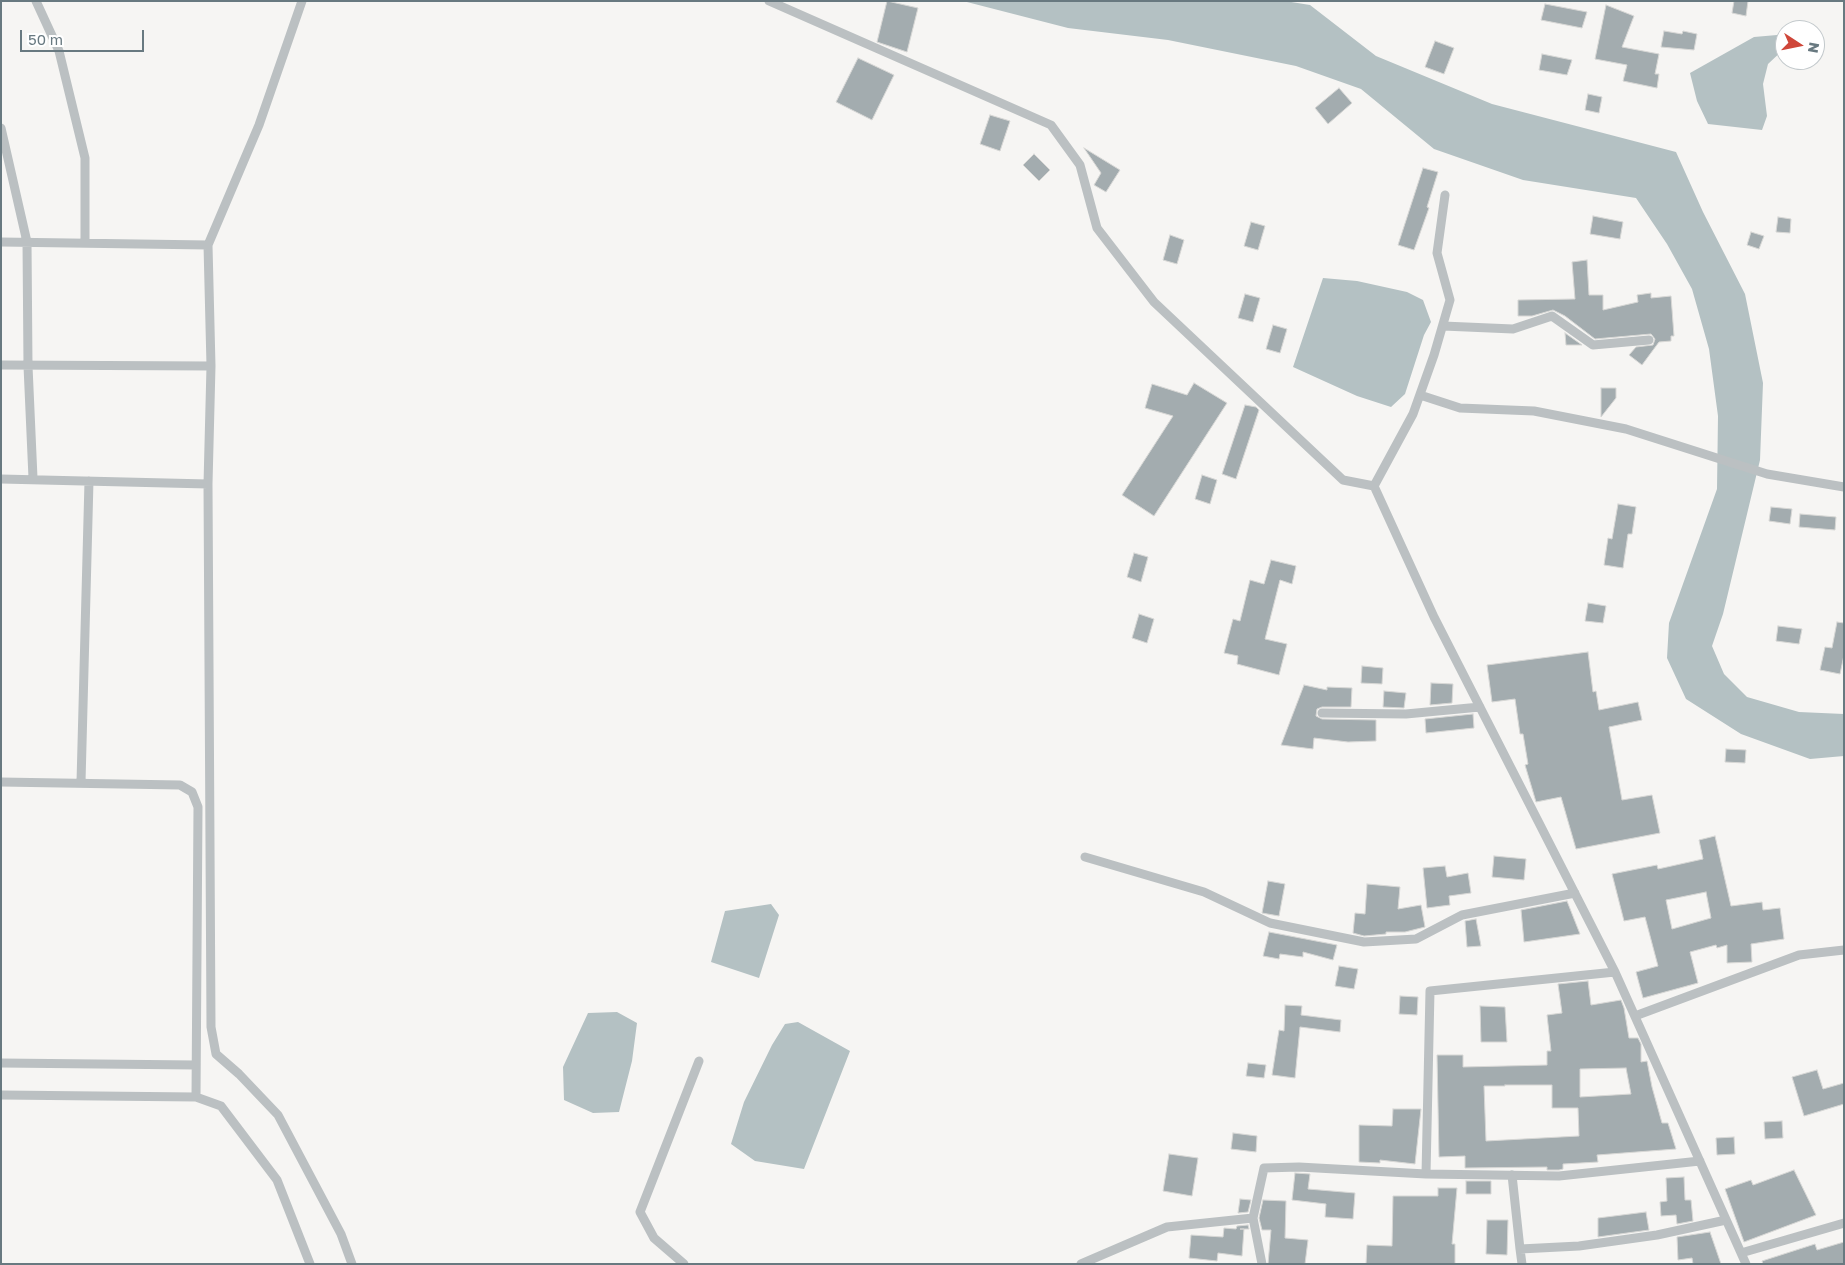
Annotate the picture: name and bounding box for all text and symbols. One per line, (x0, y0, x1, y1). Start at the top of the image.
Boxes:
scale bar (22, 20, 146, 52)
north arrow (1775, 20, 1825, 70)
text: 50 m (28, 30, 63, 48)
text: N (1805, 41, 1824, 55)

